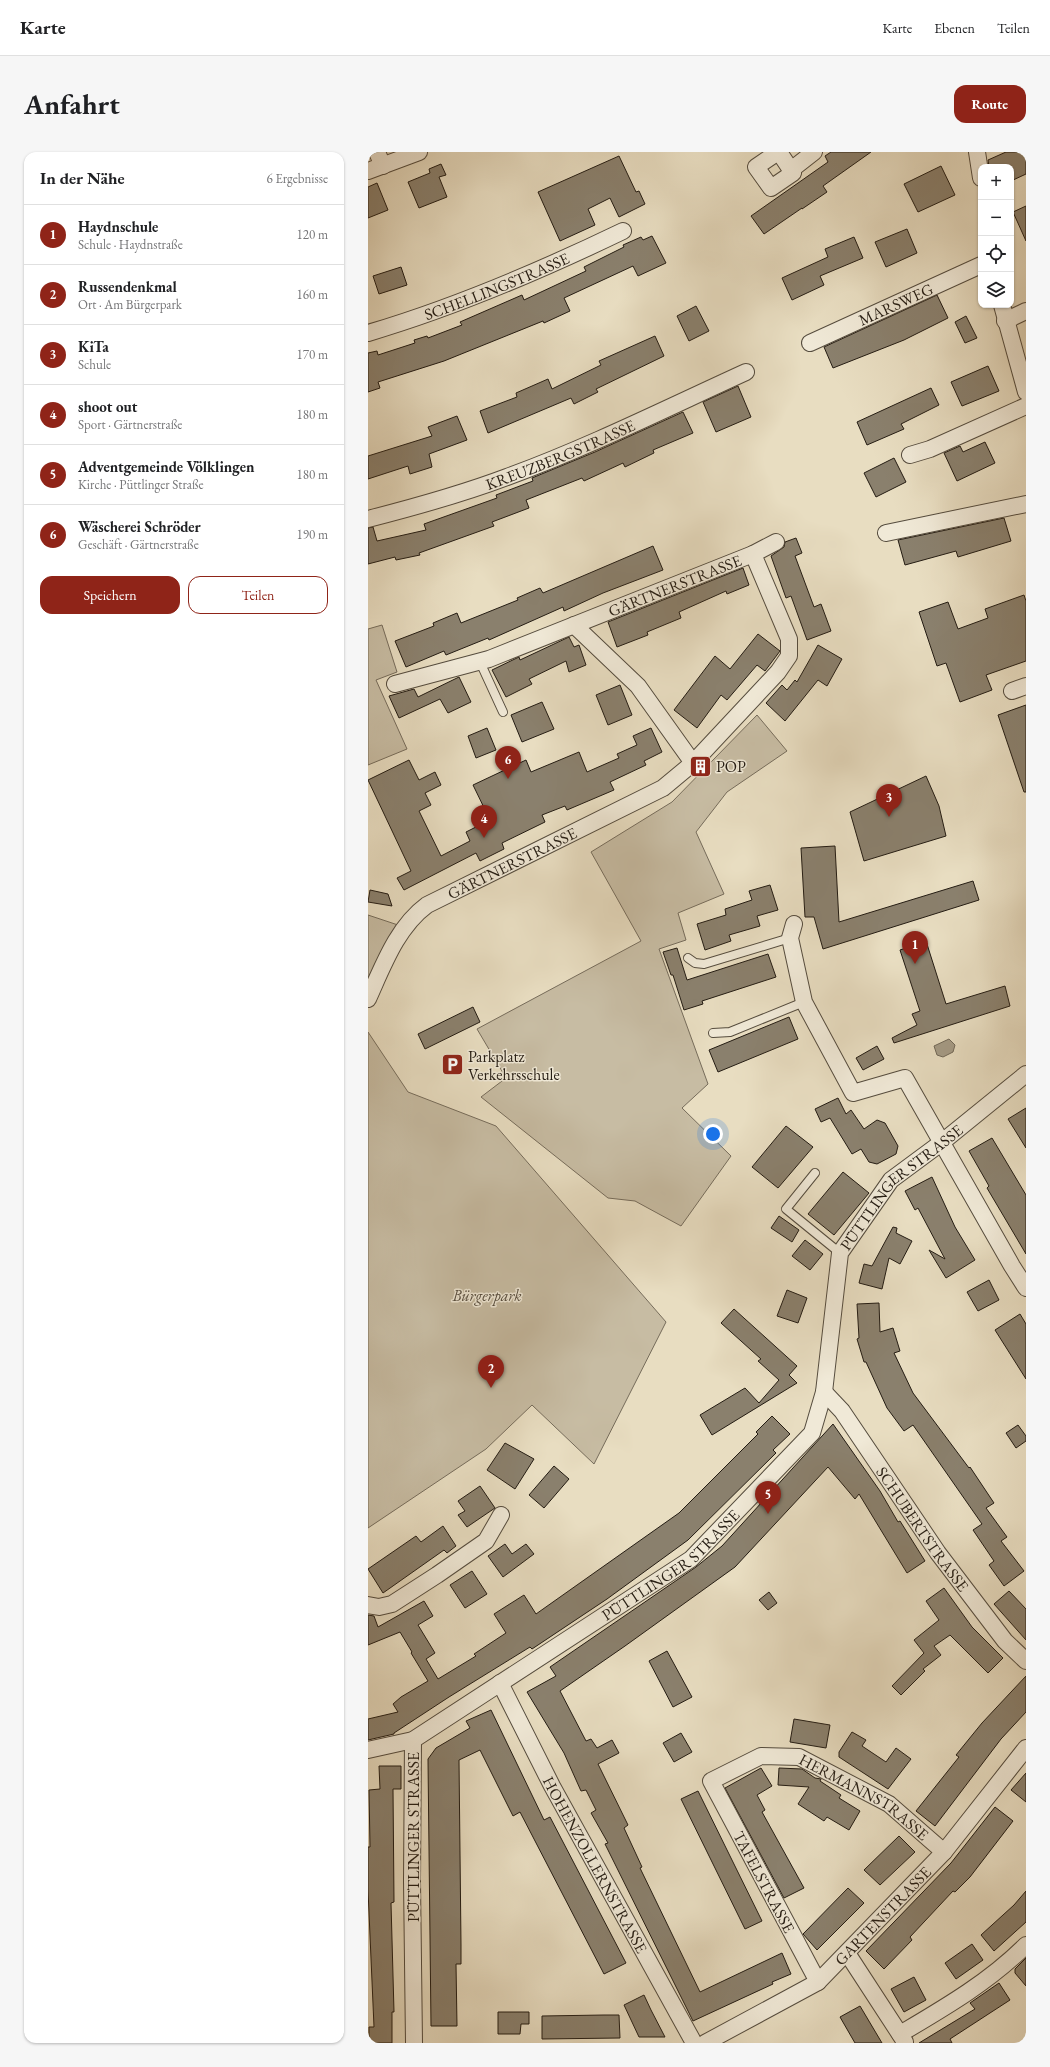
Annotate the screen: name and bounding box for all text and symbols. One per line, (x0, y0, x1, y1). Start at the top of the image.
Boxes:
text: Karte (20, 15, 66, 40)
text: Karte (883, 19, 912, 37)
text: Ebenen (934, 19, 975, 37)
text: Teilen (997, 19, 1030, 37)
button: Route (954, 85, 1026, 123)
text: Anfahrt (24, 86, 120, 122)
map controls (978, 164, 1014, 308)
button: + (978, 164, 1014, 200)
text: In der Nähe (40, 167, 125, 189)
text: 6 Ergebnisse (267, 170, 328, 187)
button: − (978, 200, 1014, 236)
text: Haydnschule (78, 217, 158, 236)
text: 1 (50, 226, 56, 243)
text: 120 m (297, 226, 328, 243)
text: Schule · Haydnstraße (78, 236, 183, 253)
button: locate (978, 236, 1014, 272)
street label: SCHELLINGSTRASSE (421, 247, 572, 325)
button: layers (978, 272, 1014, 308)
text: Russendenkmal (78, 277, 177, 296)
street label: MARSWEG (855, 278, 936, 330)
text: 2 (50, 286, 56, 303)
text: 160 m (297, 286, 328, 303)
text: Ort · Am Bürgerpark (78, 296, 182, 313)
text: KiTa (78, 337, 109, 356)
text: 3 (50, 346, 56, 363)
text: 170 m (297, 346, 328, 363)
text: Schule (78, 356, 111, 373)
text: shoot out (78, 397, 137, 416)
text: 4 (50, 406, 56, 423)
text: 180 m (297, 406, 328, 423)
street label: KREUZBERGSTRASSE (483, 414, 638, 494)
text: Sport · Gärtnerstraße (78, 416, 182, 433)
text: Adventgemeinde Völklingen (78, 457, 254, 476)
text: 5 (50, 466, 56, 483)
text: 180 m (297, 466, 328, 483)
text: Kirche · Püttlinger Straße (78, 476, 204, 493)
text: Wäscherei Schröder (78, 517, 201, 536)
text: 6 (50, 526, 56, 543)
text: 190 m (297, 526, 328, 543)
text: Geschäft · Gärtnerstraße (78, 536, 199, 553)
street label: GÄRTNERSTRASSE (605, 549, 744, 621)
button: Speichern (40, 576, 180, 614)
button: Teilen (188, 576, 328, 614)
pin: 6 (495, 746, 521, 779)
building icon: POP (688, 753, 714, 779)
place label: POP (716, 756, 746, 777)
pin: 3 (876, 784, 902, 817)
pin: 4 (471, 805, 497, 838)
street label: GÄRTNERSTRASSE (444, 822, 580, 904)
pin: 1 (902, 931, 928, 964)
place label: Parkplatz Verkehrsschule (468, 1046, 560, 1085)
parking icon: Parkplatz Verkehrsschule (440, 1052, 466, 1078)
street label: PÜTTLINGER STRASSE (835, 1119, 967, 1254)
your location (703, 1124, 723, 1144)
park label: Bürgerpark (451, 1285, 522, 1306)
pin: 2 (478, 1355, 504, 1388)
street label: SCHUBERTSTRASSE (872, 1462, 974, 1595)
pin: 5 (755, 1481, 781, 1514)
street label: PÜTTLINGER STRASSE (597, 1505, 744, 1625)
street label: HERMANNSTRASSE (796, 1748, 933, 1845)
street label: PÜTTLINGER STRASSE (403, 1752, 424, 1922)
street label: HOHENZOLLERNSTRASSE (538, 1773, 653, 1957)
street label: TAFELSTRASSE (728, 1828, 800, 1936)
street label: GARTENSTRASSE (830, 1861, 935, 1970)

